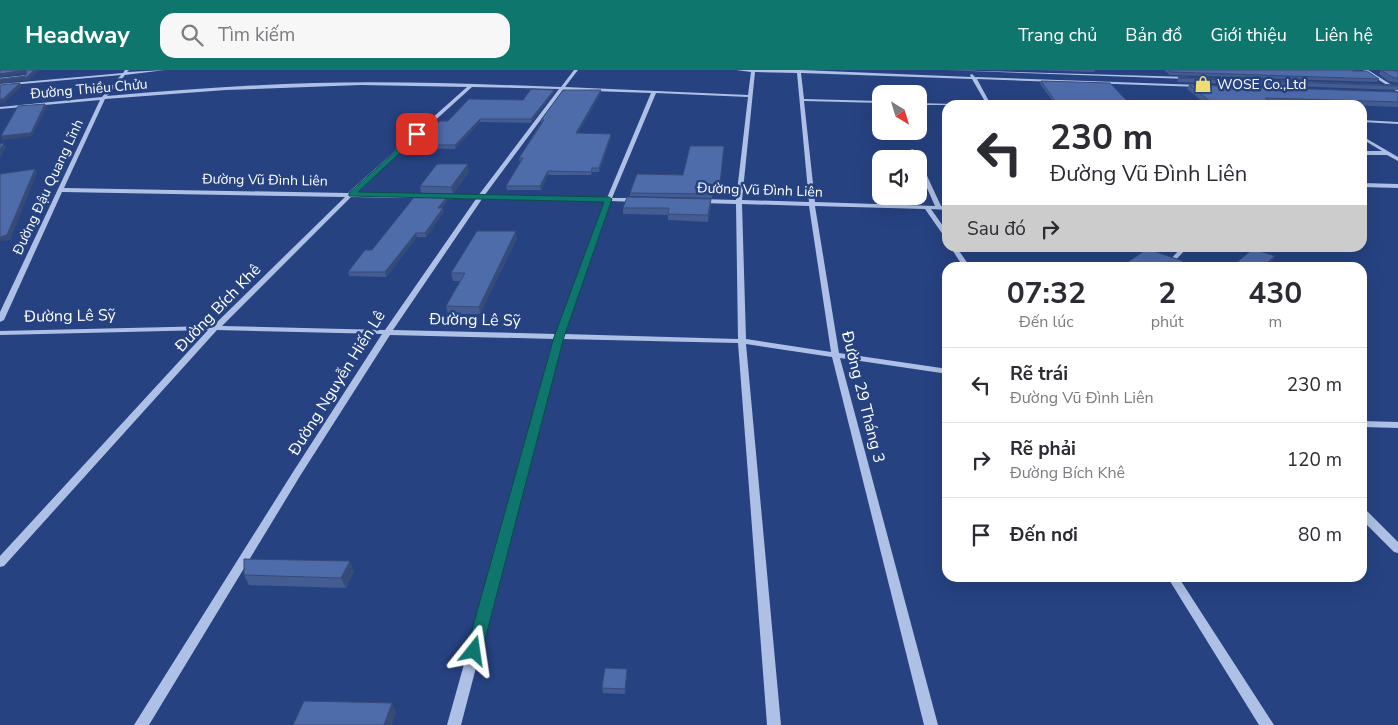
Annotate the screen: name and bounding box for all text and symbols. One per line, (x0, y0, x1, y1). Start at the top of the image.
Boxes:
search box (160, 13, 510, 58)
text: Headway (25, 19, 130, 51)
icon: search (178, 21, 206, 49)
text: Tìm kiếm (218, 22, 295, 48)
text: Trang chủ (1018, 23, 1097, 47)
text: Bản đồ (1125, 23, 1182, 47)
text: Giới thiệu (1210, 23, 1287, 47)
text: Liên hệ (1315, 23, 1373, 47)
street label: Đường Thiều Chửu (29, 74, 148, 104)
shop icon: WOSE Co.,Ltd (1193, 74, 1213, 94)
place label: WOSE Co.,Ltd (1217, 75, 1306, 94)
north arrow (872, 85, 928, 140)
map controls (872, 85, 927, 205)
pin (396, 113, 438, 155)
text: 230 m (1050, 114, 1153, 161)
street label: Đường Đậu Quang Lĩnh (8, 116, 88, 259)
icon: arrive (403, 120, 431, 148)
icon: left (967, 120, 1032, 185)
button: sound (872, 150, 927, 205)
text: Đường Vũ Đình Liên (1050, 159, 1247, 189)
street label: Đường Vũ Đình Liên (201, 169, 328, 191)
street label: Đường Vũ Đình Liên (696, 178, 823, 202)
icon: right (1036, 215, 1064, 243)
text: Sau đó (967, 216, 1026, 242)
street label: Đường Bích Khê (169, 259, 266, 358)
text: 07:32 (1007, 273, 1086, 314)
text: 2 (1158, 273, 1176, 314)
text: 430 (1248, 273, 1302, 314)
street label: Đường Lê Sỹ (23, 304, 117, 328)
street label: Đường Nguyễn Hiến Lê (283, 306, 391, 461)
street label: Đường Lê Sỹ (428, 308, 522, 332)
text: Đến lúc (1019, 311, 1074, 333)
text: phút (1151, 311, 1184, 333)
text: m (1268, 311, 1282, 333)
street label: Đường 29 Tháng 3 (836, 328, 890, 465)
text: Rẽ trái (1010, 361, 1068, 387)
icon: left (967, 371, 995, 399)
text: 230 m (1287, 372, 1342, 398)
text: Đường Vũ Đình Liên (1010, 387, 1154, 409)
text: Rẽ phải (1010, 436, 1076, 462)
icon: right (967, 446, 995, 474)
text: 120 m (1287, 447, 1342, 473)
text: Đường Bích Khê (1010, 462, 1125, 484)
icon: arrive (967, 521, 995, 549)
text: Đến nơi (1010, 522, 1078, 548)
text: 80 m (1298, 522, 1342, 548)
position arrow (447, 624, 499, 676)

